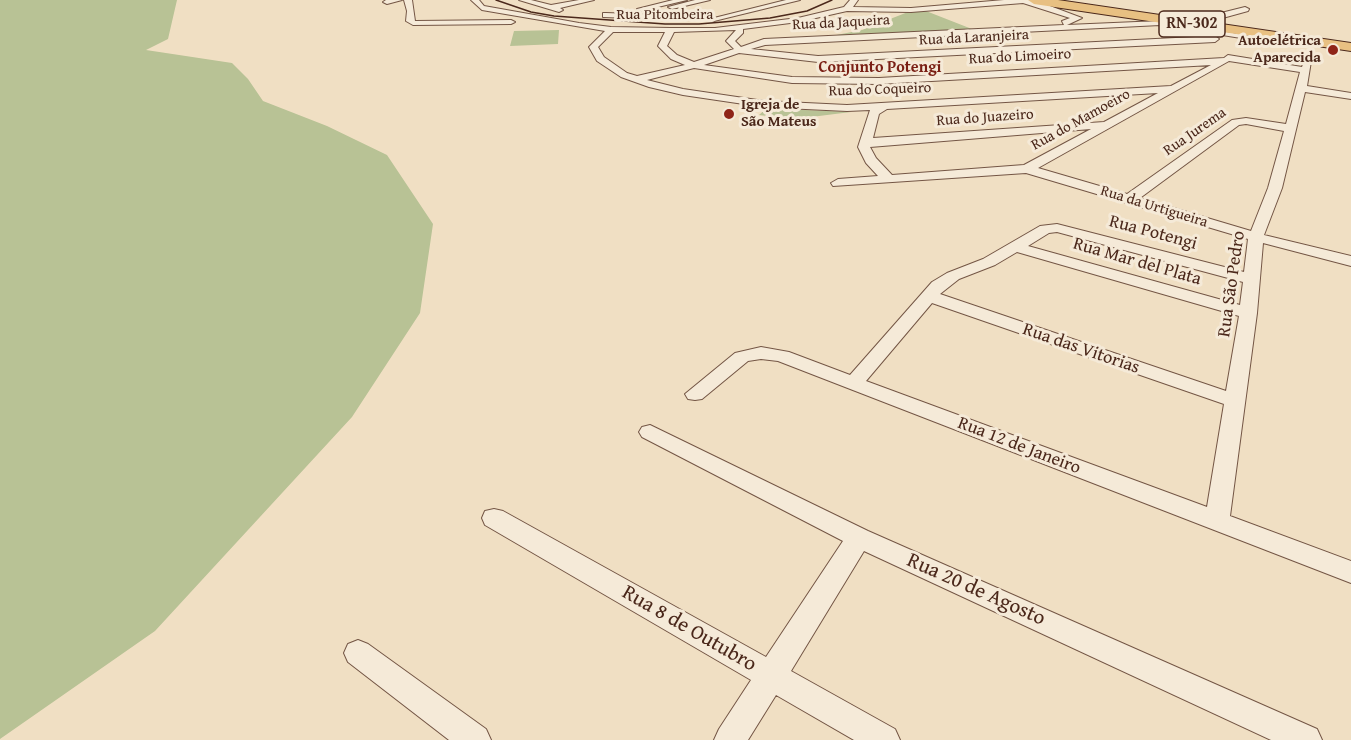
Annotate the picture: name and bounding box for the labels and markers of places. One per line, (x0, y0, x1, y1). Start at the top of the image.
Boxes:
place label: Autoelétrica Aparecida (1238, 32, 1321, 67)
marker: Autoelétrica Aparecida (1326, 43, 1340, 57)
place label: Igreja de São Mateus (741, 96, 817, 131)
marker: Igreja de São Mateus (722, 107, 736, 121)

